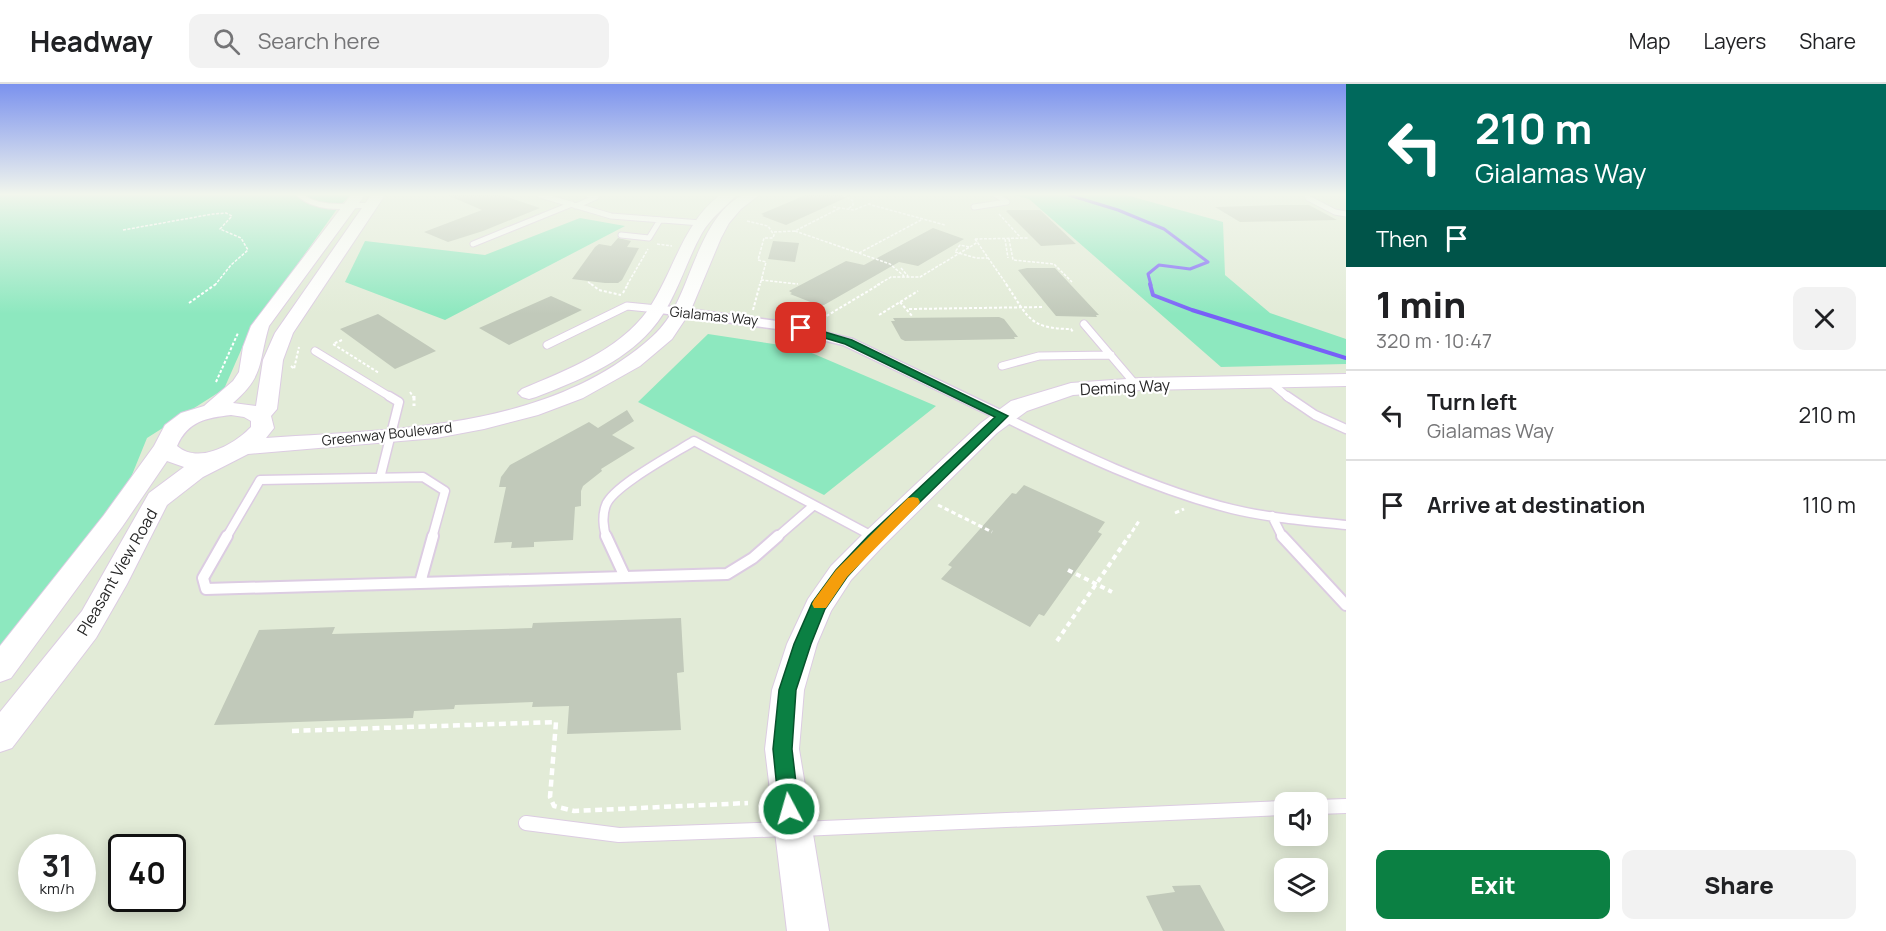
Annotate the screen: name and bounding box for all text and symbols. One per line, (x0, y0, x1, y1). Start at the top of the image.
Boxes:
search box (189, 14, 609, 68)
text: Headway (30, 22, 153, 60)
icon: search (210, 25, 243, 58)
text: Search here (258, 26, 380, 56)
text: Map (1629, 27, 1670, 55)
text: Layers (1703, 27, 1766, 55)
text: Share (1799, 27, 1856, 55)
text: 210 m (1475, 99, 1592, 157)
icon: left (1376, 108, 1454, 186)
text: Gialamas Way (1475, 154, 1647, 191)
icon: arrive (1440, 222, 1473, 255)
text: Then (1376, 224, 1428, 254)
text: 1 min (1376, 280, 1466, 329)
button: close (1793, 287, 1856, 350)
street label: Gialamas Way (669, 301, 760, 330)
pin (775, 302, 826, 353)
icon: arrive (784, 311, 817, 344)
text: 320 m · 10:47 (1376, 327, 1492, 354)
street label: Deming Way (1079, 374, 1171, 400)
text: Turn left (1427, 387, 1517, 417)
icon: left (1376, 399, 1409, 432)
text: 210 m (1798, 400, 1856, 430)
street label: Greenway Boulevard (321, 417, 453, 450)
text: Gialamas Way (1427, 417, 1554, 444)
icon: arrive (1376, 489, 1409, 522)
text: Arrive at destination (1427, 490, 1645, 520)
text: 110 m (1802, 490, 1856, 520)
street label: Pleasant View Road (72, 504, 162, 640)
position arrow (757, 777, 821, 841)
map controls (1274, 792, 1328, 912)
button: sound (1274, 792, 1328, 846)
speed limit sign: 40 (108, 834, 186, 912)
text: 31 (42, 845, 72, 886)
button: Exit (1376, 850, 1610, 919)
button: Share (1622, 850, 1856, 919)
button: layers (1274, 858, 1328, 912)
text: km/h (40, 878, 74, 899)

